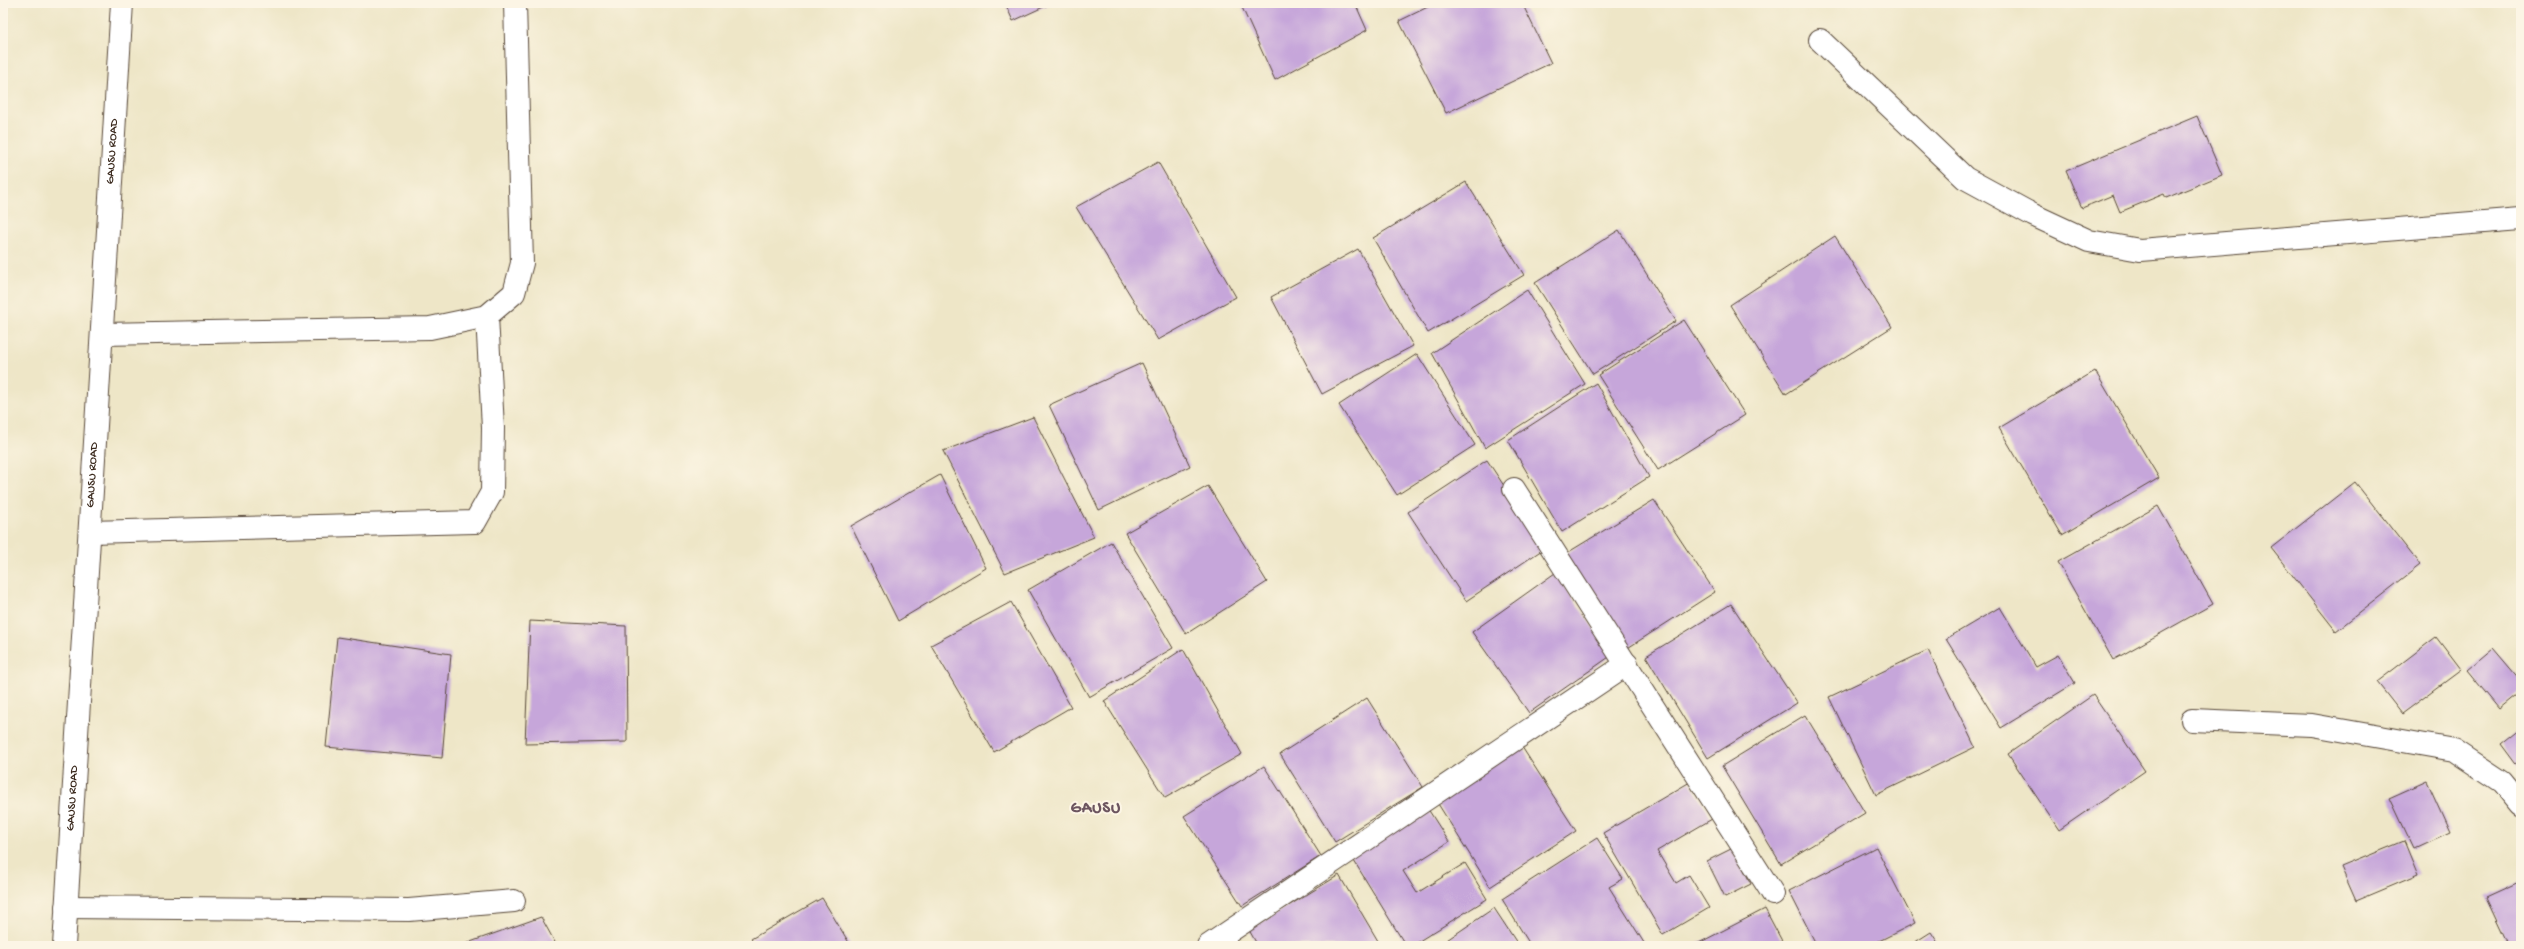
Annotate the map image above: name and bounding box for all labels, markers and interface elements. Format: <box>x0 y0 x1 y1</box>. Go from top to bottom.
street label: GAUSU ROAD <box>104 118 122 185</box>
street label: GAUSU ROAD <box>84 442 102 508</box>
street label: GAUSU ROAD <box>64 765 82 831</box>
district label: GAUSU <box>1071 800 1121 819</box>

